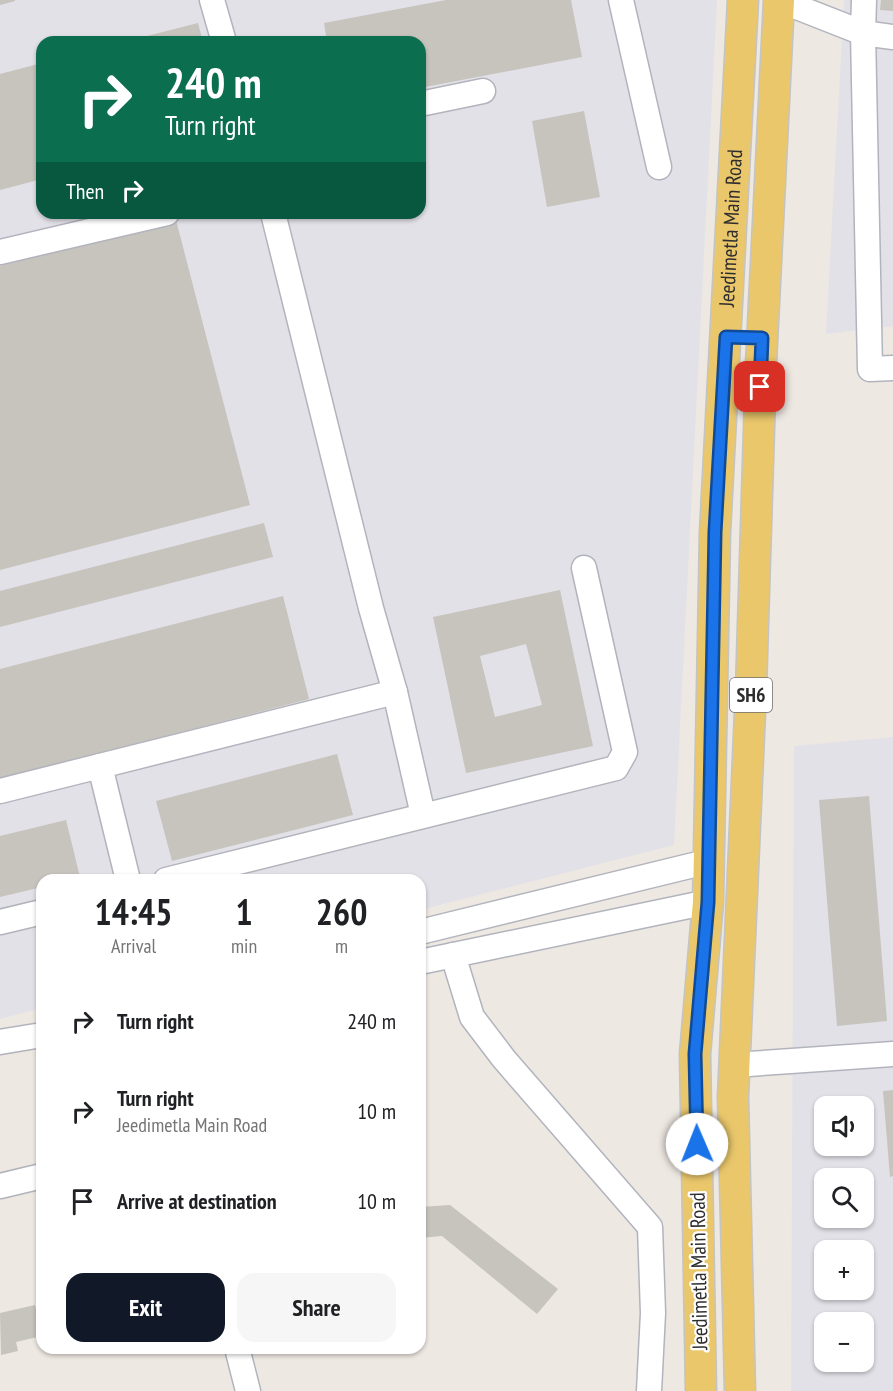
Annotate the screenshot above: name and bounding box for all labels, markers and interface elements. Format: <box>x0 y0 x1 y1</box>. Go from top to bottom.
text: 240 m <box>165 55 262 110</box>
icon: right <box>66 60 144 138</box>
text: Turn right <box>165 108 256 142</box>
street label: Jeedimetla Main Road <box>713 149 748 309</box>
icon: right <box>116 174 149 207</box>
text: Then <box>66 177 104 205</box>
pin <box>734 361 785 412</box>
icon: arrive <box>743 370 776 403</box>
road number: SH6 <box>730 678 772 712</box>
text: 14:45 <box>95 888 172 935</box>
text: 1 <box>235 888 253 935</box>
text: 260 <box>316 888 367 935</box>
text: Arrival <box>111 933 156 959</box>
text: min <box>231 933 257 959</box>
text: m <box>335 933 348 959</box>
icon: right <box>66 1005 99 1038</box>
text: Turn right <box>117 1007 194 1035</box>
text: 240 m <box>347 1007 396 1035</box>
text: Turn right <box>117 1084 194 1112</box>
icon: right <box>66 1095 99 1128</box>
map controls <box>814 1096 874 1372</box>
button: sound <box>814 1096 874 1156</box>
text: 10 m <box>357 1097 396 1125</box>
text: Jeedimetla Main Road <box>117 1112 267 1138</box>
position arrow <box>665 1112 729 1176</box>
button: search <box>814 1168 874 1228</box>
icon: arrive <box>66 1185 99 1218</box>
text: Arrive at destination <box>117 1187 277 1215</box>
text: 10 m <box>357 1187 396 1215</box>
street label: Jeedimetla Main Road <box>684 1192 713 1351</box>
button: + <box>814 1240 874 1300</box>
button: Exit <box>66 1273 225 1342</box>
button: Share <box>237 1273 396 1342</box>
button: − <box>814 1312 874 1372</box>

